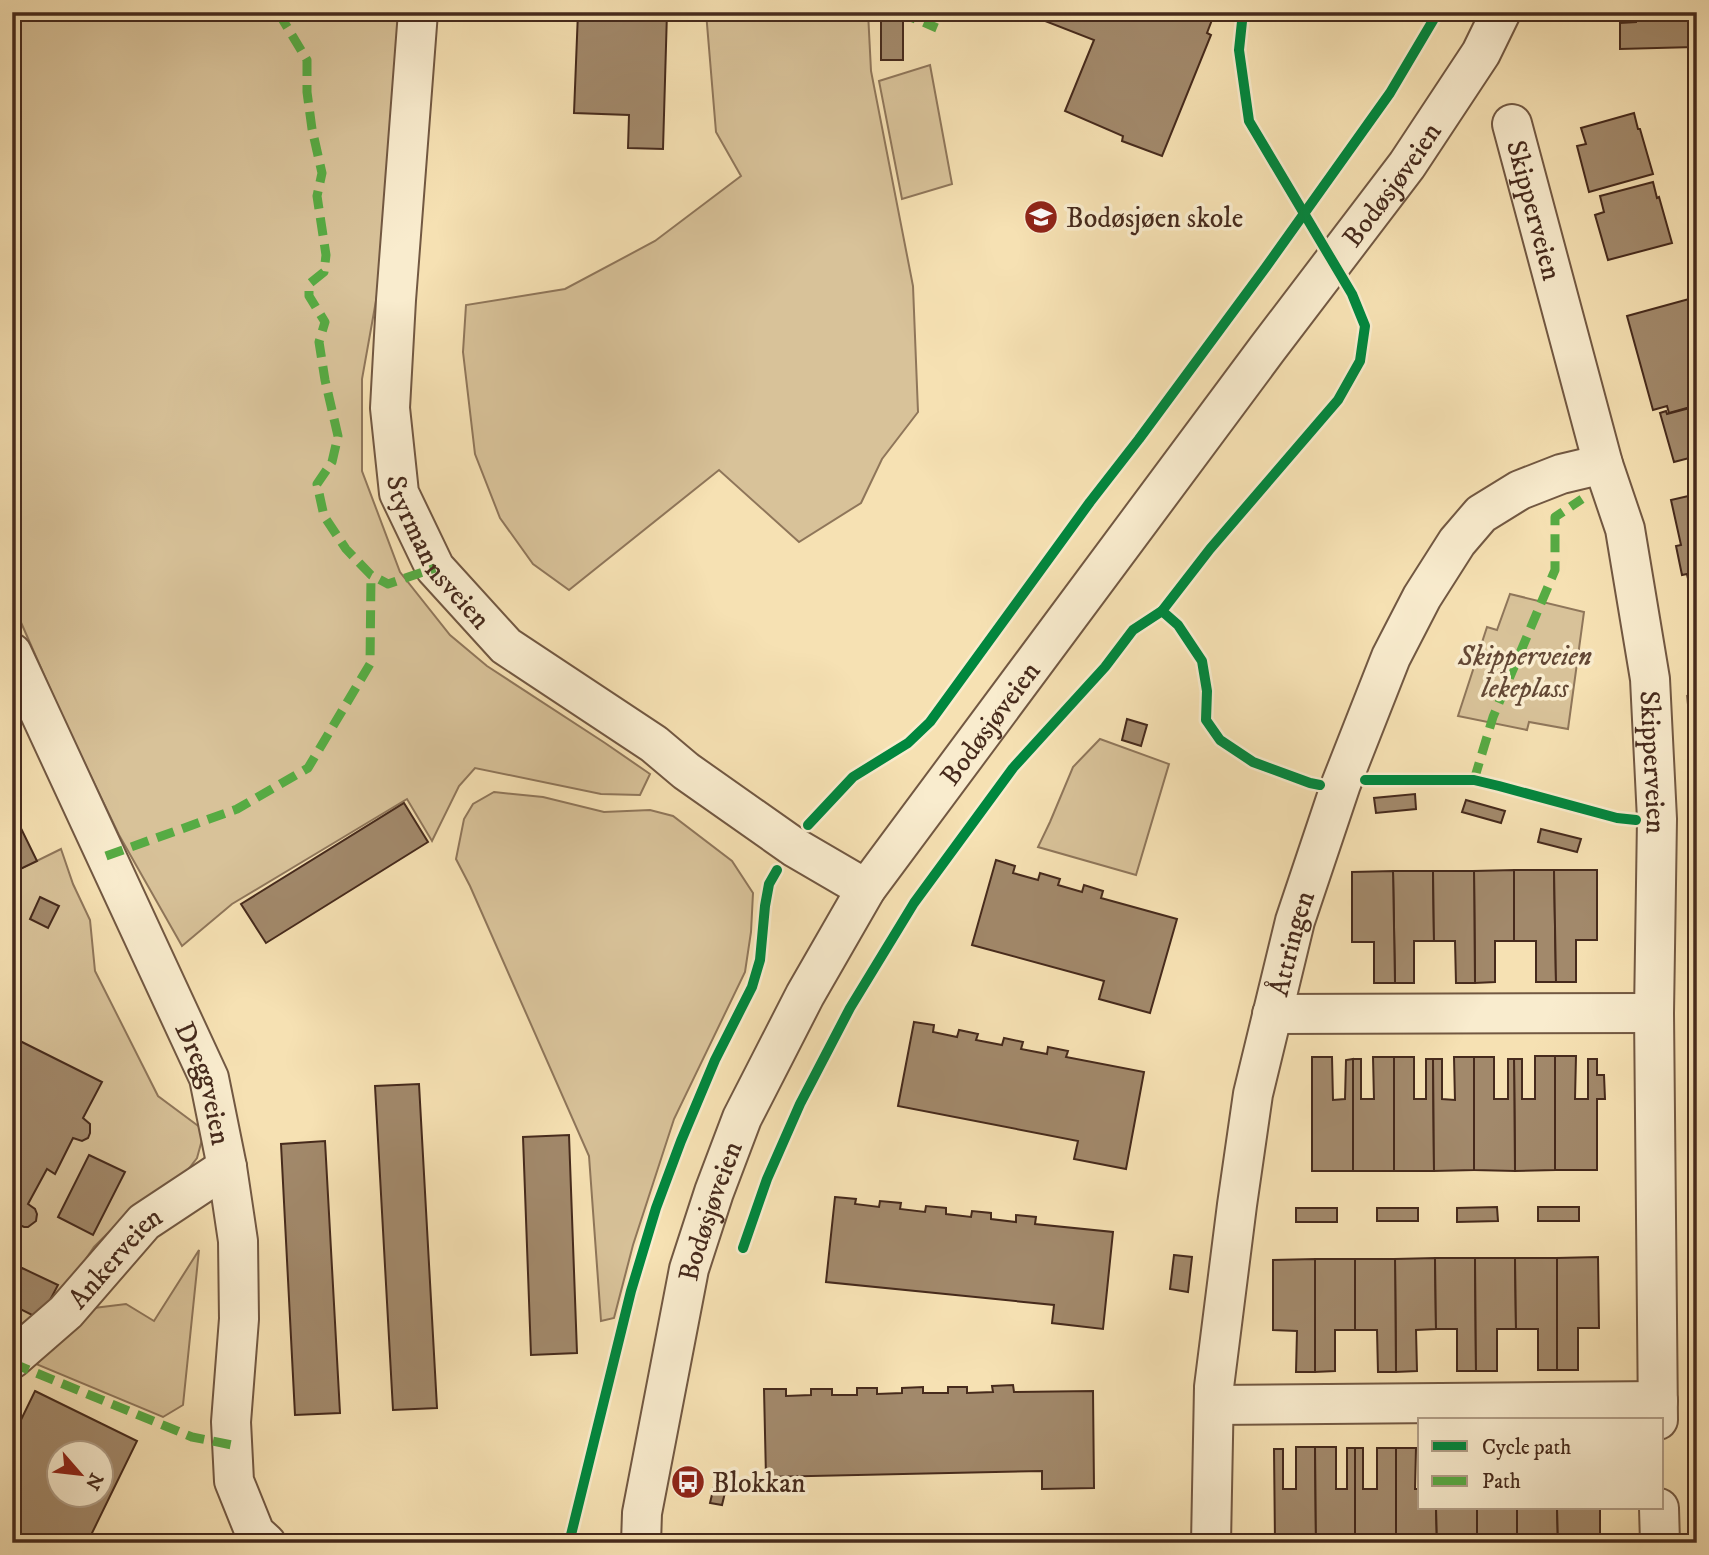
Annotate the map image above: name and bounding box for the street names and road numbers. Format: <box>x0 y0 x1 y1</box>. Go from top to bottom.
street label: Bodøsjøveien <box>1335 116 1450 254</box>
street label: Skipperveien <box>1498 136 1569 285</box>
street label: Styrmannsveien <box>378 474 498 637</box>
street label: Bodøsjøveien <box>933 654 1048 793</box>
street label: Skipperveien <box>1632 690 1673 835</box>
street label: Åttringen <box>1260 886 1323 1000</box>
street label: Dreggveien <box>166 1016 238 1148</box>
street label: Bodøsjøveien <box>671 1136 751 1284</box>
street label: Ankerveien <box>61 1199 169 1317</box>

